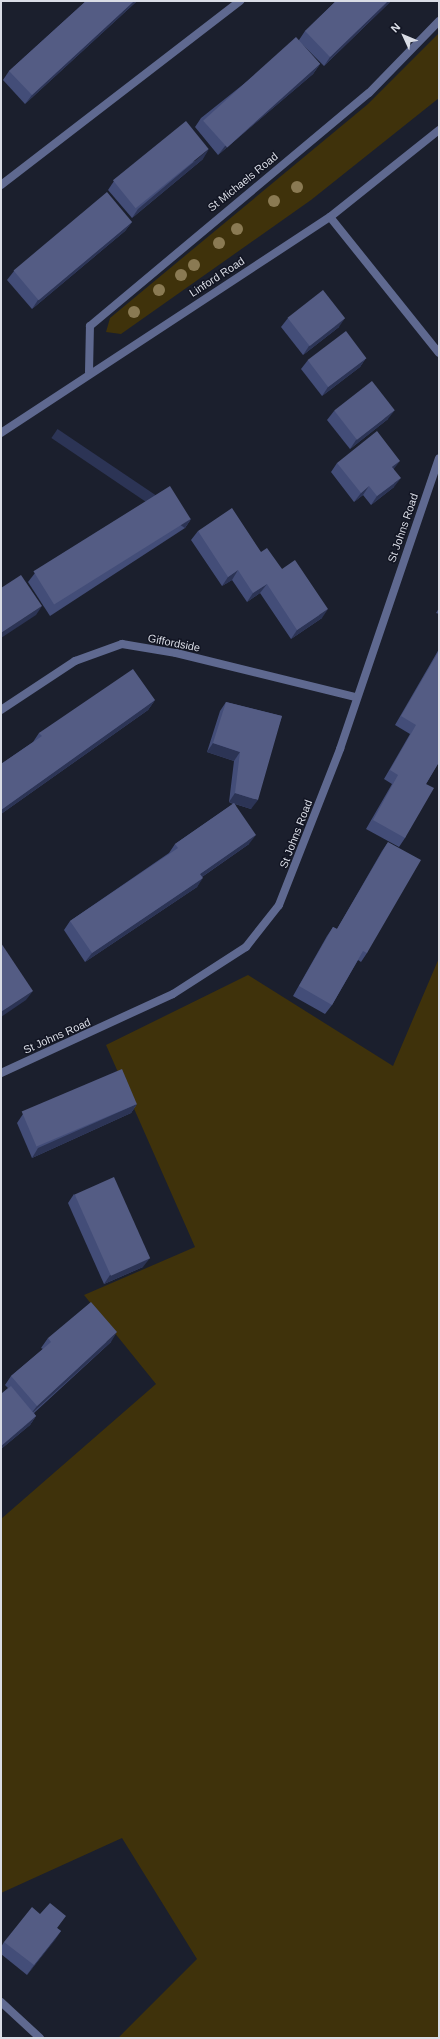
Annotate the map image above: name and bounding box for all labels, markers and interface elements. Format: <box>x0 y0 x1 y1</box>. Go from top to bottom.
north arrow <box>384 16 424 56</box>
text: N <box>388 21 402 35</box>
street label: St Michaels Road <box>205 150 281 214</box>
street label: Linford Road <box>187 254 247 300</box>
street label: St Johns Road <box>385 492 421 564</box>
street label: Giffordside <box>147 631 201 655</box>
street label: St Johns Road <box>277 798 315 870</box>
street label: St Johns Road <box>21 1015 93 1057</box>

